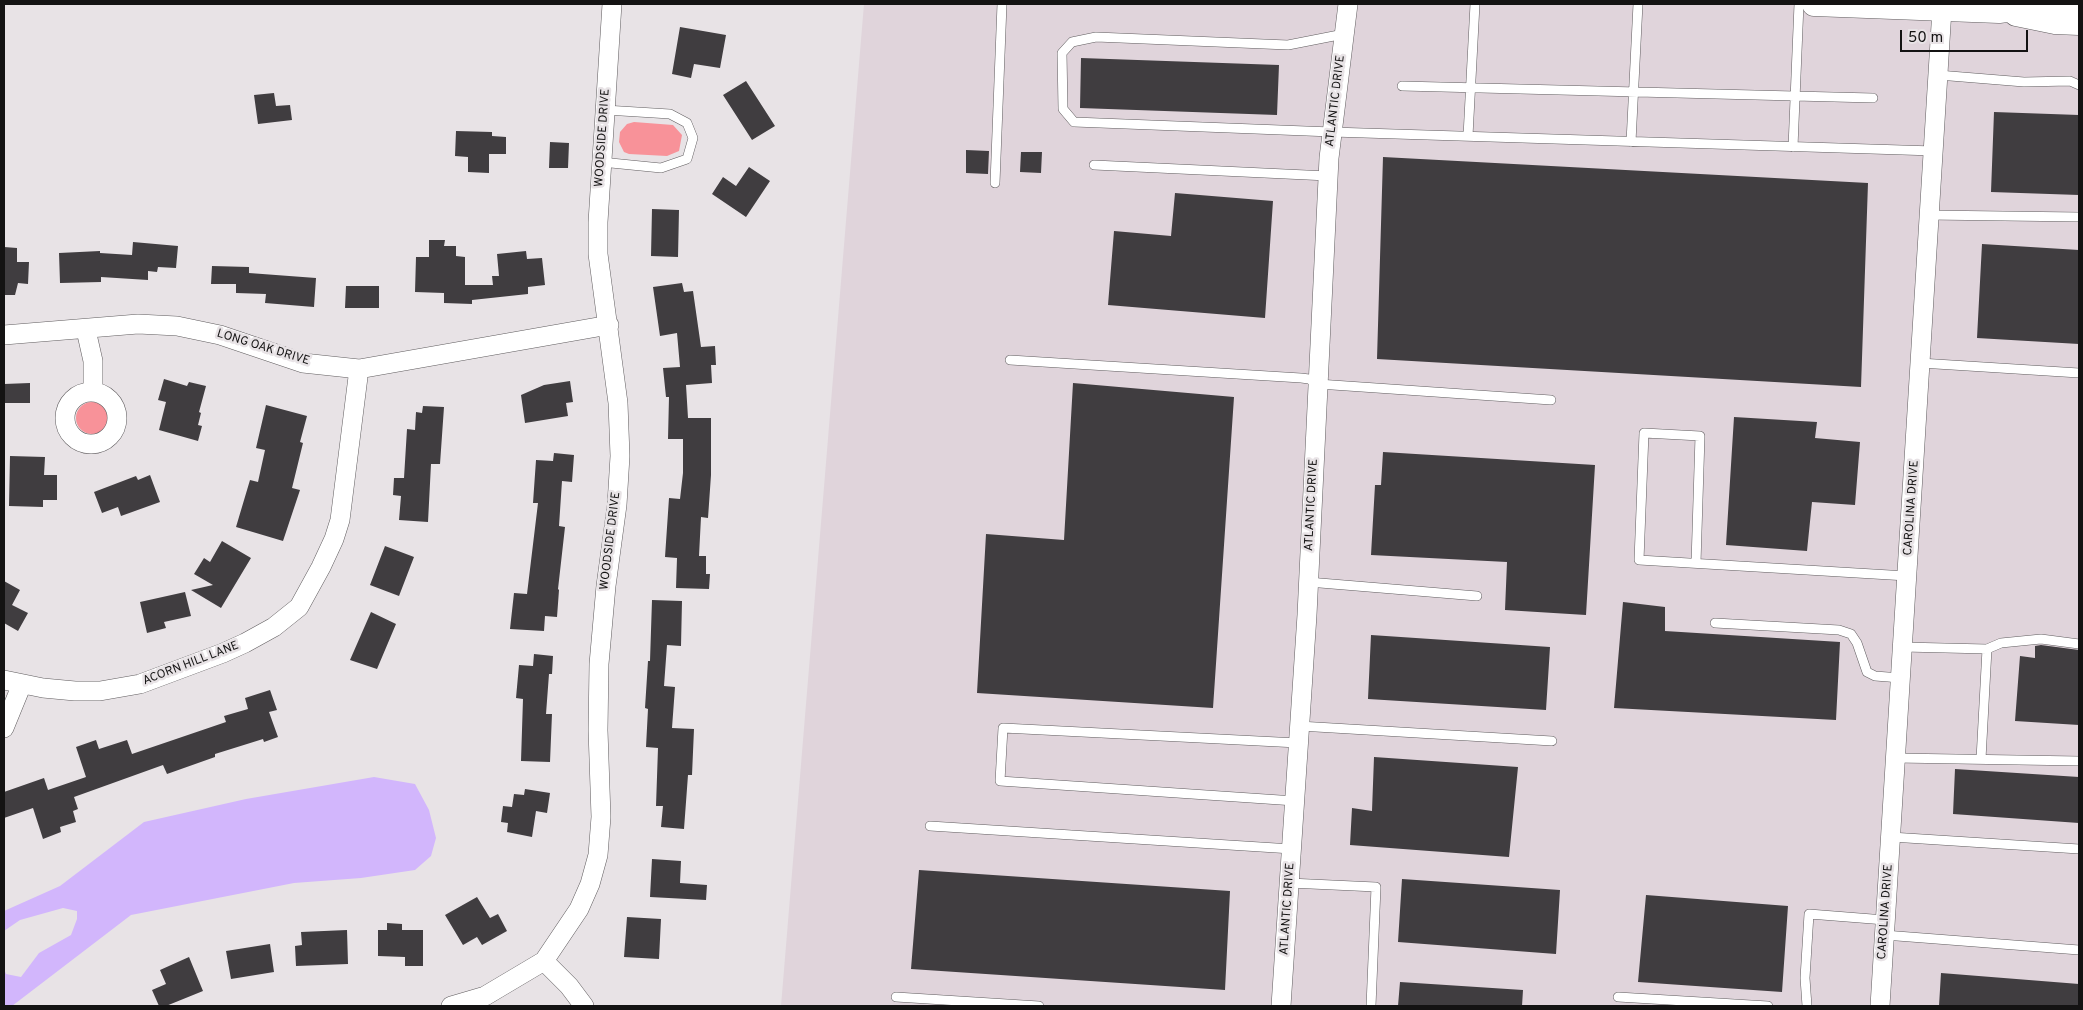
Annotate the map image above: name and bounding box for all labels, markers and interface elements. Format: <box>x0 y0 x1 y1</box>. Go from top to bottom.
scale bar <box>1903 20 2030 52</box>
text: 50 m <box>1908 29 1943 48</box>
street label: ATLANTIC DRIVE <box>1323 54 1349 148</box>
street label: WOODSIDE DRIVE <box>592 88 614 188</box>
street label: LONG OAK DRIVE <box>215 327 311 369</box>
street label: ATLANTIC DRIVE <box>1302 459 1322 551</box>
street label: CAROLINA DRIVE <box>1901 460 1923 556</box>
street label: WOODSIDE DRIVE <box>598 491 624 591</box>
street label: ACORN HILL LANE <box>141 639 241 689</box>
street label: ATLANTIC DRIVE <box>1278 863 1298 955</box>
street label: CAROLINA DRIVE <box>1875 864 1897 960</box>

